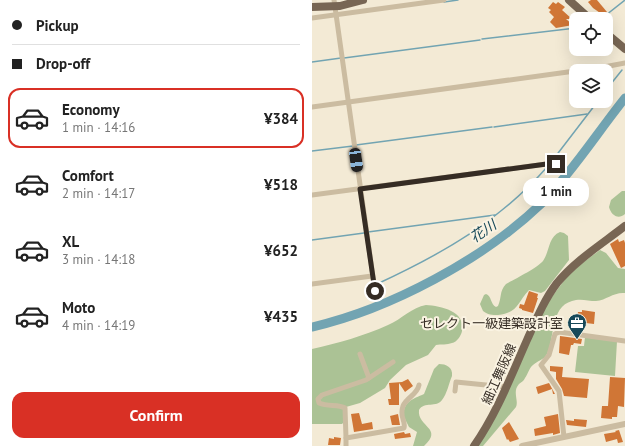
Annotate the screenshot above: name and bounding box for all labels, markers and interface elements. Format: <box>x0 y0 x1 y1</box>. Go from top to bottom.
map controls <box>569 12 613 108</box>
button: locate <box>569 12 613 56</box>
text: Pickup <box>36 16 79 35</box>
text: Drop-off <box>36 54 90 73</box>
button: layers <box>569 64 613 108</box>
icon: car <box>14 100 50 136</box>
text: Economy <box>62 100 120 119</box>
text: ¥384 <box>264 109 298 128</box>
text: 1 min · 14:16 <box>62 119 135 136</box>
car <box>348 147 364 173</box>
route end <box>547 155 565 173</box>
icon: car <box>14 166 50 202</box>
text: Comfort <box>62 166 114 185</box>
text: ¥518 <box>264 175 298 194</box>
callout: 1 min <box>523 178 589 206</box>
text: 1 min <box>540 183 572 200</box>
text: 2 min · 14:17 <box>62 185 135 202</box>
water label: 花川 <box>466 215 501 246</box>
icon: car <box>14 232 50 268</box>
text: XL <box>62 232 79 251</box>
text: ¥652 <box>264 241 298 260</box>
text: 3 min · 14:18 <box>62 251 135 268</box>
route start <box>366 282 384 300</box>
icon: car <box>14 298 50 334</box>
text: Moto <box>62 298 95 317</box>
text: ¥435 <box>264 307 298 326</box>
office icon: セレクト一級建築設計室 <box>566 312 588 340</box>
place label: セレクト一級建築設計室 <box>420 315 563 332</box>
text: 4 min · 14:19 <box>62 317 135 334</box>
street label: 細江舞阪線 <box>478 341 520 407</box>
button: Confirm <box>12 392 300 438</box>

